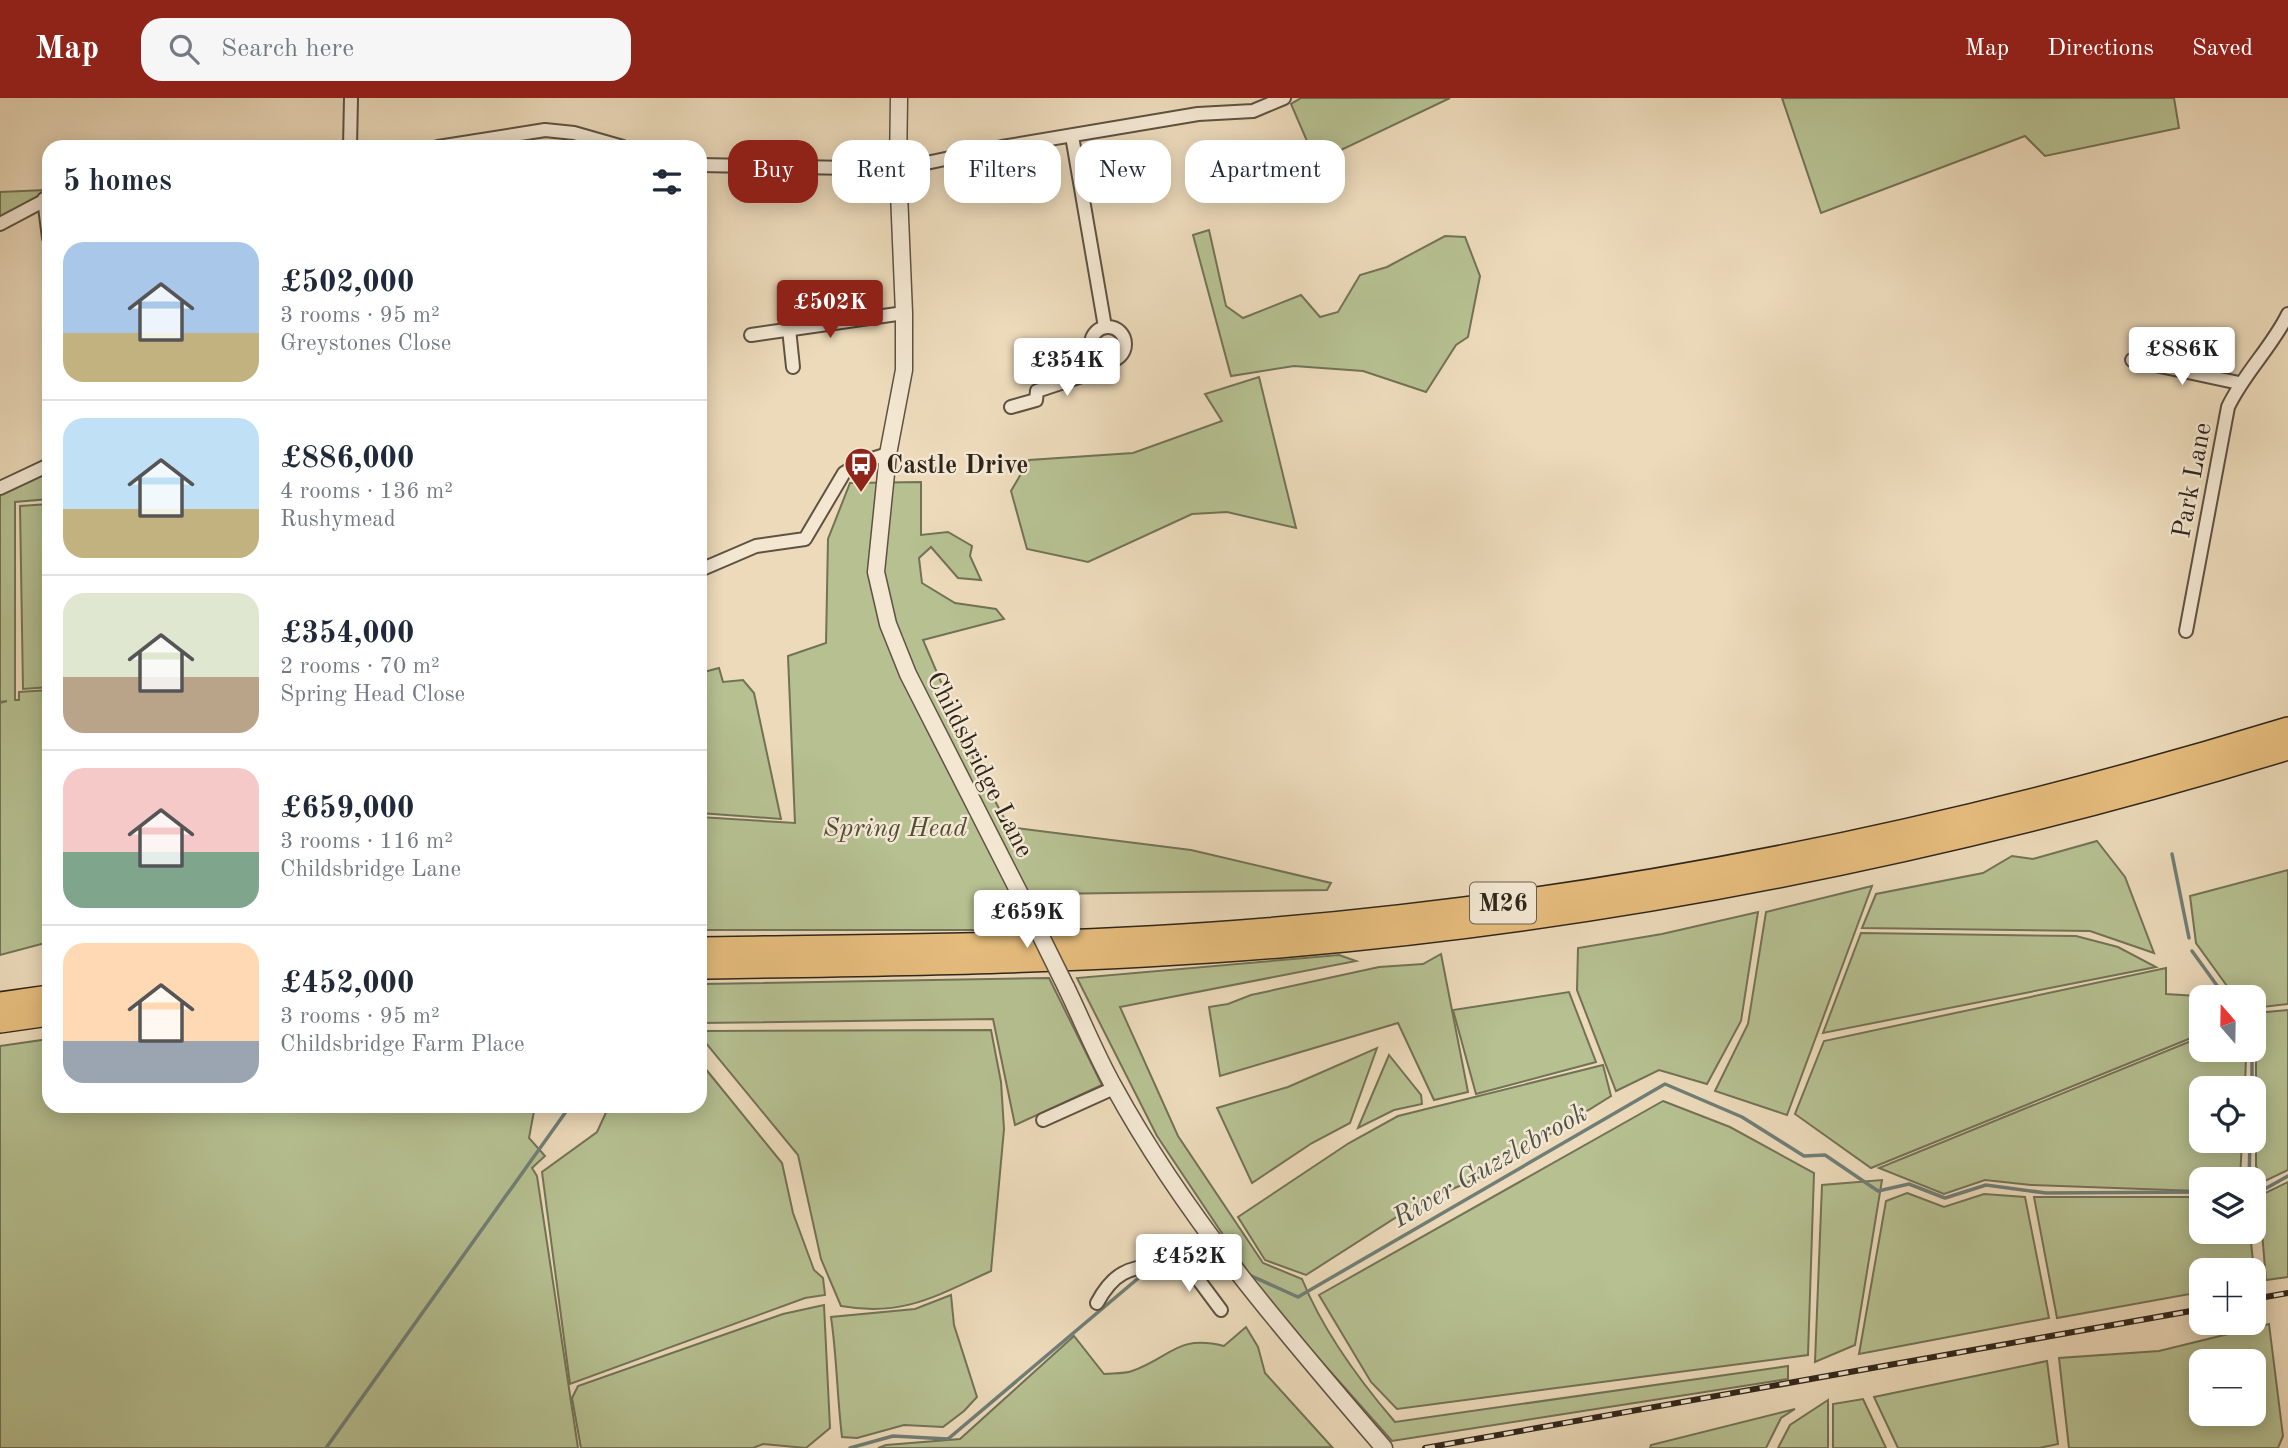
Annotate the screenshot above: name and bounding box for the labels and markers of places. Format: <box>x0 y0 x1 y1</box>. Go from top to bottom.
pin: £502K <box>781 280 879 340</box>
pin: £886K <box>2133 328 2231 387</box>
pin: £354K <box>1018 338 1116 398</box>
bus stop icon: Castle Drive <box>842 445 880 494</box>
place label: Castle Drive <box>886 453 1029 479</box>
pin: £659K <box>978 890 1076 950</box>
pin: £452K <box>1140 1234 1238 1294</box>

